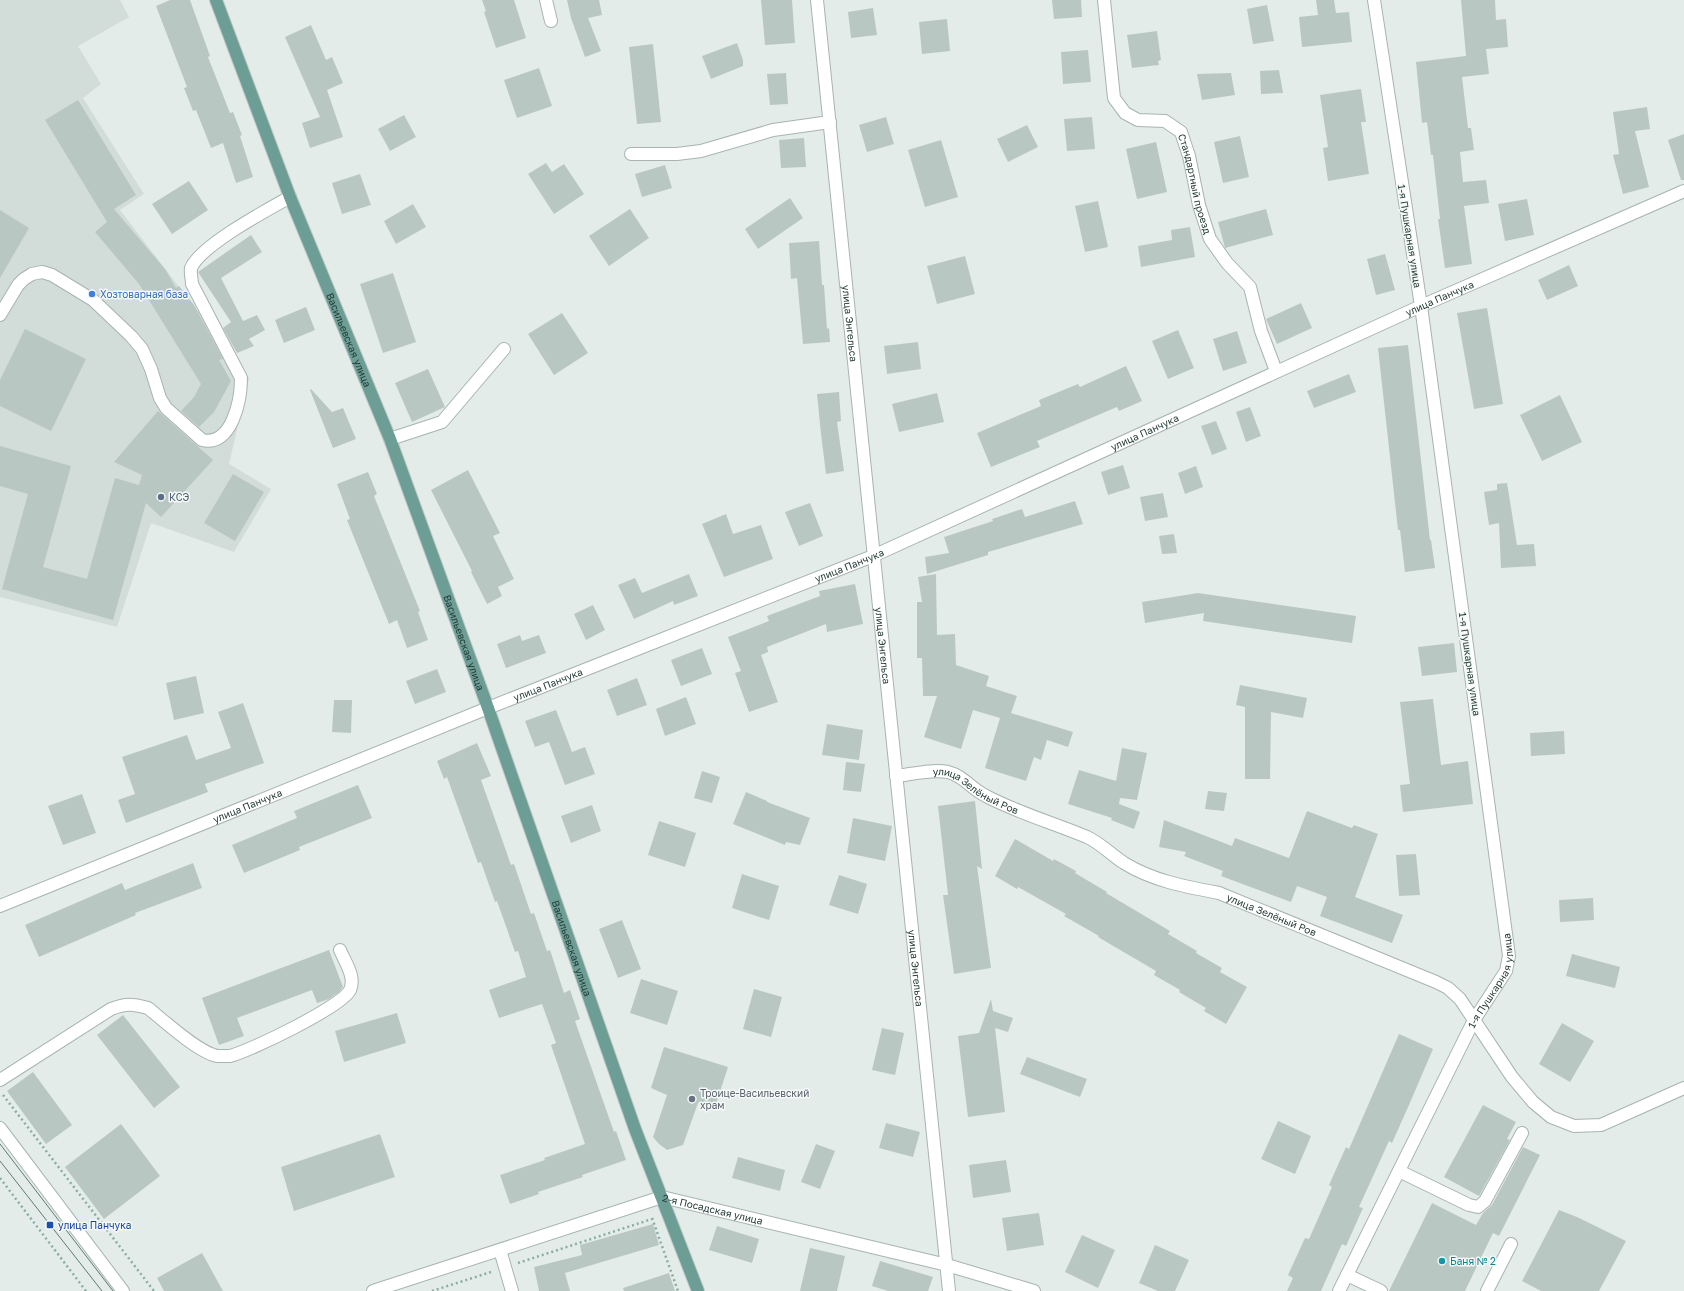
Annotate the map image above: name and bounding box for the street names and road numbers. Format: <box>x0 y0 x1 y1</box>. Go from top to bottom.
street label: Стандартный проезд <box>1176 132 1214 235</box>
street label: 1-я Пушкарная улица <box>1396 183 1424 289</box>
street label: улица Панчука <box>1403 278 1476 318</box>
street label: улица Энгельса <box>840 284 860 362</box>
street label: Васильевская улица <box>324 291 374 389</box>
street label: улица Панчука <box>1109 411 1180 453</box>
street label: улица Панчука <box>813 546 886 584</box>
street label: Васильевская улица <box>441 593 487 692</box>
street label: улица Энгельса <box>873 607 893 685</box>
street label: 1-я Пушкарная улица <box>1457 611 1483 717</box>
street label: улица Панчука <box>511 665 584 703</box>
street label: улица Зелёный Ров <box>933 765 1021 816</box>
street label: улица Панчука <box>211 786 284 825</box>
street label: улица Зелёный Ров <box>1225 891 1319 938</box>
street label: Васильевская улица <box>550 899 594 998</box>
street label: улица Энгельса <box>906 929 926 1007</box>
street label: 1-я Пушкарная улица <box>1465 933 1515 1030</box>
street label: 2-я Посадская улица <box>661 1191 764 1227</box>

